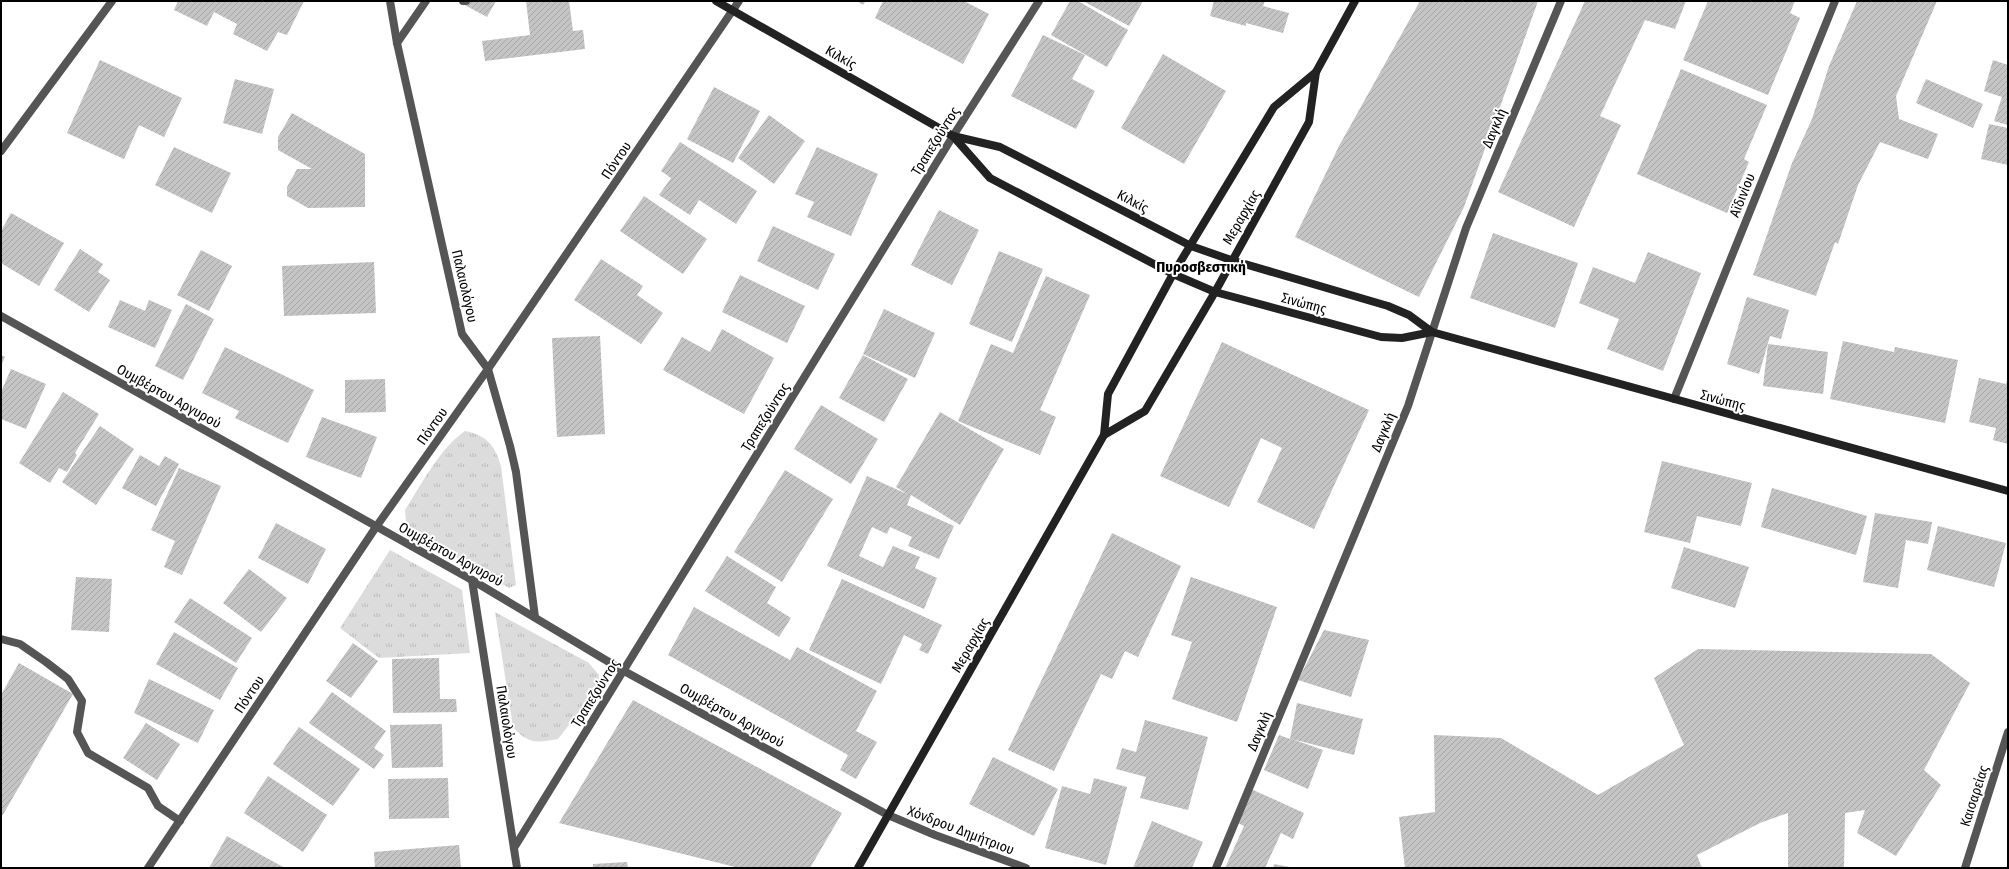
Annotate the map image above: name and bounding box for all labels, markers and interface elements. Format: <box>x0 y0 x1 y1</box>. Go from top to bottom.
street label: Κιλκίς <box>822 42 859 73</box>
street label: Τραπεζούντος <box>908 104 963 179</box>
street label: Δαγκλή <box>1479 106 1510 151</box>
street label: Πόντου <box>598 138 635 182</box>
street label: Αϊδινίου <box>1726 171 1759 220</box>
street label: Κιλκίς <box>1114 186 1151 217</box>
street label: Μεραρχίας <box>1219 187 1264 248</box>
street label: Παλαιολόγου <box>448 248 481 324</box>
district label: Πυροσβεστική <box>1156 258 1246 276</box>
street label: Σινώπης <box>1279 289 1328 318</box>
street label: Ουμβέρτου Αργυρού <box>113 361 224 432</box>
street label: Τραπεζούντος <box>738 380 793 455</box>
street label: Σινώπης <box>1698 386 1747 415</box>
street label: Πόντου <box>413 404 451 448</box>
street label: Δαγκλή <box>1368 410 1399 455</box>
street label: Ουμβέρτου Αργυρού <box>395 519 506 590</box>
street label: Μεραρχίας <box>948 615 993 676</box>
street label: Τραπεζούντος <box>568 656 623 731</box>
street label: Πόντου <box>231 672 268 716</box>
street label: Ουμβέρτου Αργυρού <box>676 680 787 751</box>
street label: Παλαιολόγου <box>492 684 521 760</box>
street label: Δαγκλή <box>1244 709 1275 754</box>
street label: Καισαρείας <box>1957 763 1992 829</box>
street label: Χόνδρου Δημήτριου <box>905 802 1017 859</box>

